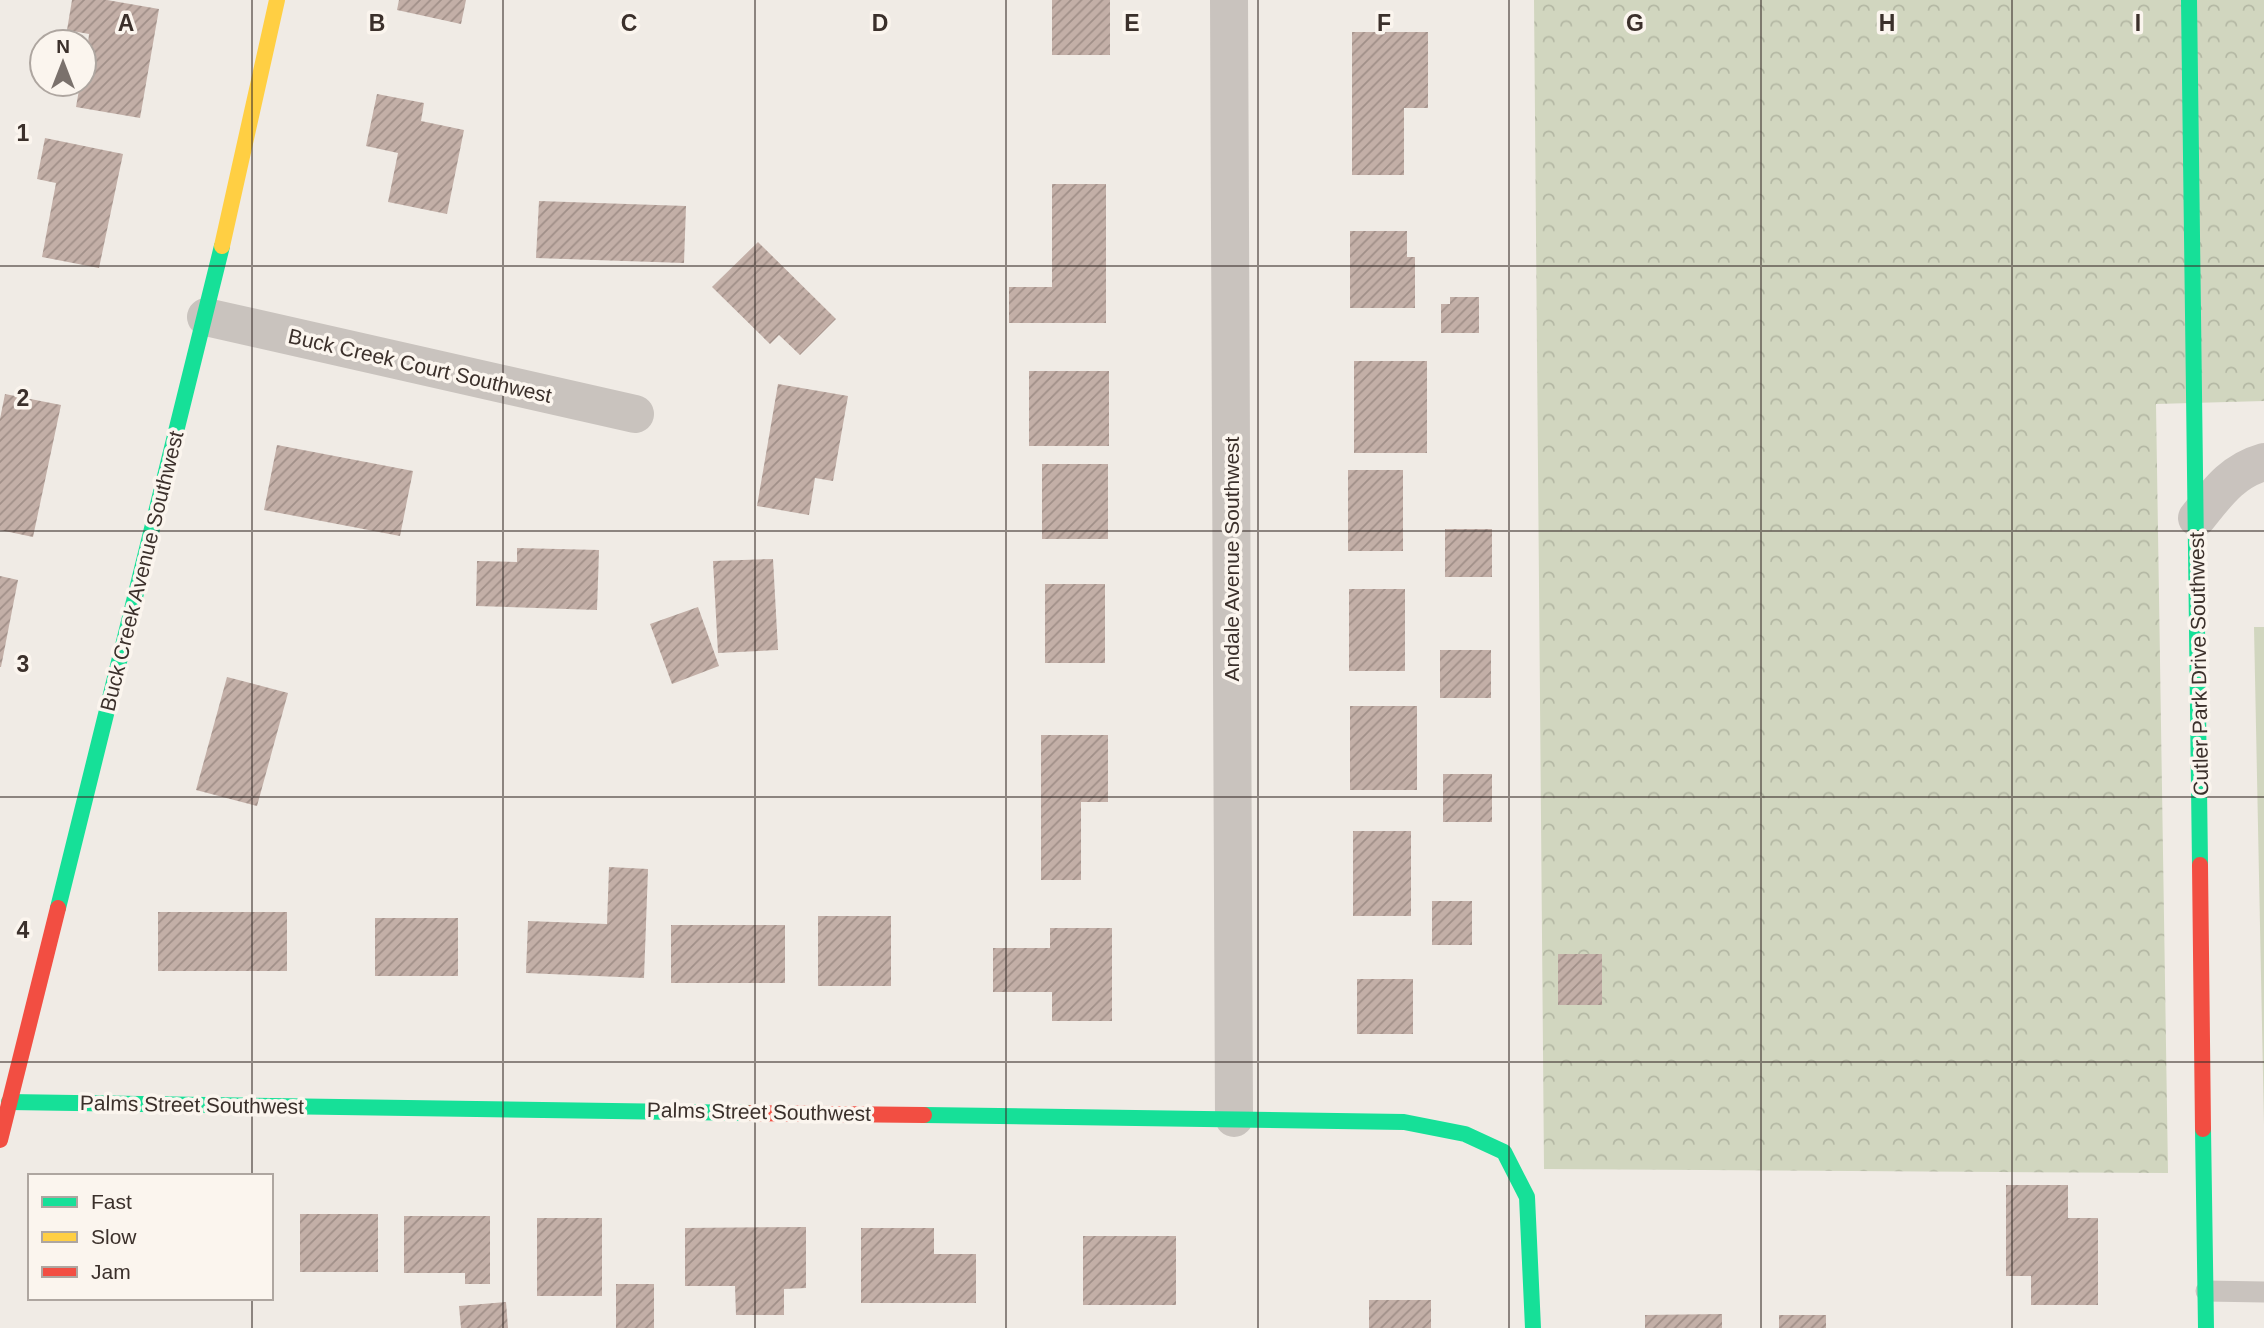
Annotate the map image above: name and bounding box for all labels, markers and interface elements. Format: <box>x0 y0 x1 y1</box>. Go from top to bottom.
text: A <box>118 10 134 36</box>
text: B <box>369 10 385 36</box>
text: C <box>621 10 637 36</box>
text: D <box>872 10 888 36</box>
text: E <box>1124 10 1140 36</box>
text: F <box>1377 10 1391 36</box>
text: G <box>1626 10 1644 36</box>
text: H <box>1879 10 1895 36</box>
text: I <box>2135 10 2141 36</box>
north arrow <box>28 28 98 98</box>
text: N <box>56 36 70 57</box>
text: 1 <box>17 120 30 146</box>
street label: Buck Creek Court Southwest <box>286 324 554 407</box>
text: 2 <box>17 385 29 411</box>
street label: Buck Creek Avenue Southwest <box>96 428 188 713</box>
street label: Andale Avenue Southwest <box>1220 436 1243 681</box>
street label: Cutler Park Drive Southwest <box>2185 532 2212 796</box>
text: 3 <box>17 651 29 677</box>
text: 4 <box>17 917 30 943</box>
street label: Palms Street Southwest <box>80 1091 304 1118</box>
street label: Palms Street Southwest <box>647 1098 871 1125</box>
legend <box>28 1174 273 1300</box>
text: Fast <box>91 1190 132 1213</box>
text: Slow <box>91 1225 137 1248</box>
text: Jam <box>91 1260 131 1283</box>

